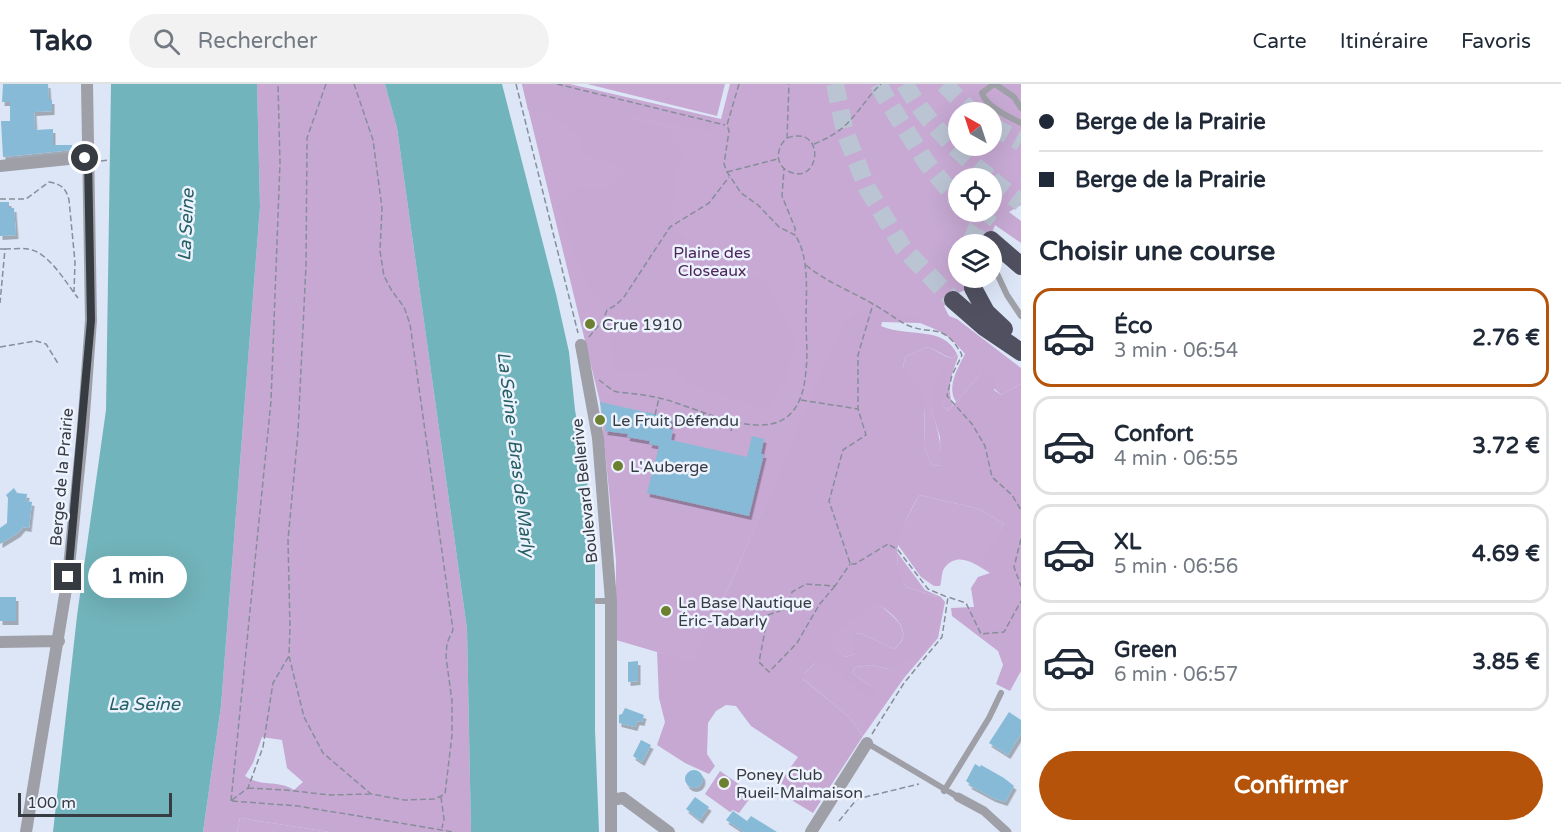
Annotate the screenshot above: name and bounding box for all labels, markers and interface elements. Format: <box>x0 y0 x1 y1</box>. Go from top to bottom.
search box <box>129 14 549 68</box>
text: Tako <box>30 24 93 58</box>
icon: search <box>150 25 183 58</box>
text: Rechercher <box>198 28 317 54</box>
text: Carte <box>1253 29 1307 54</box>
text: Itinéraire <box>1340 29 1428 54</box>
text: Favoris <box>1461 29 1531 54</box>
north arrow <box>948 102 1002 156</box>
map controls <box>948 102 1002 288</box>
text: Berge de la Prairie <box>1075 109 1266 135</box>
route start <box>71 144 98 171</box>
text: Berge de la Prairie <box>1075 167 1266 193</box>
button: locate <box>948 168 1002 222</box>
water label: La Seine <box>173 188 199 262</box>
button: layers <box>948 234 1002 288</box>
text: Choisir une course <box>1039 235 1275 268</box>
park label: Plaine des Closeaux <box>673 243 751 281</box>
icon: car <box>1042 311 1096 365</box>
text: Éco <box>1114 313 1153 339</box>
place label: Crue 1910 <box>602 315 682 335</box>
marker: Crue 1910 <box>583 317 597 331</box>
text: 2.76 € <box>1472 325 1540 351</box>
text: 3 min · 06:54 <box>1114 339 1238 363</box>
water label: La Seine - Bras de Marly <box>493 350 540 560</box>
street label: Berge de la Prairie <box>46 407 78 547</box>
place label: Le Fruit Défendu <box>612 411 739 431</box>
marker: Le Fruit Défendu <box>593 413 607 427</box>
street label: Boulevard Bellerive <box>567 417 603 564</box>
icon: car <box>1042 419 1096 473</box>
text: Confort <box>1114 421 1193 447</box>
text: 3.72 € <box>1472 433 1540 459</box>
text: 4 min · 06:55 <box>1114 447 1238 471</box>
place label: L'Auberge <box>630 457 708 477</box>
marker: L'Auberge <box>611 459 625 473</box>
icon: car <box>1042 527 1096 581</box>
text: XL <box>1114 529 1141 555</box>
text: 4.69 € <box>1472 541 1540 567</box>
text: 5 min · 06:56 <box>1114 555 1238 579</box>
callout: 1 min <box>89 556 188 598</box>
route end <box>54 563 81 590</box>
text: 1 min <box>111 565 164 589</box>
place label: La Base Nautique Éric-Tabarly <box>678 593 812 631</box>
marker: La Base Nautique Éric-Tabarly <box>659 604 673 618</box>
icon: car <box>1042 635 1096 689</box>
text: Green <box>1114 637 1177 663</box>
text: 3.85 € <box>1472 649 1540 675</box>
text: 6 min · 06:57 <box>1114 663 1238 687</box>
water label: La Seine <box>108 693 181 715</box>
button: Confirmer <box>1039 751 1543 820</box>
place label: Poney Club Rueil-Malmaison <box>736 765 863 803</box>
marker: Poney Club Rueil-Malmaison <box>717 776 731 790</box>
scale bar <box>18 790 172 818</box>
text: 100 m <box>27 793 76 813</box>

